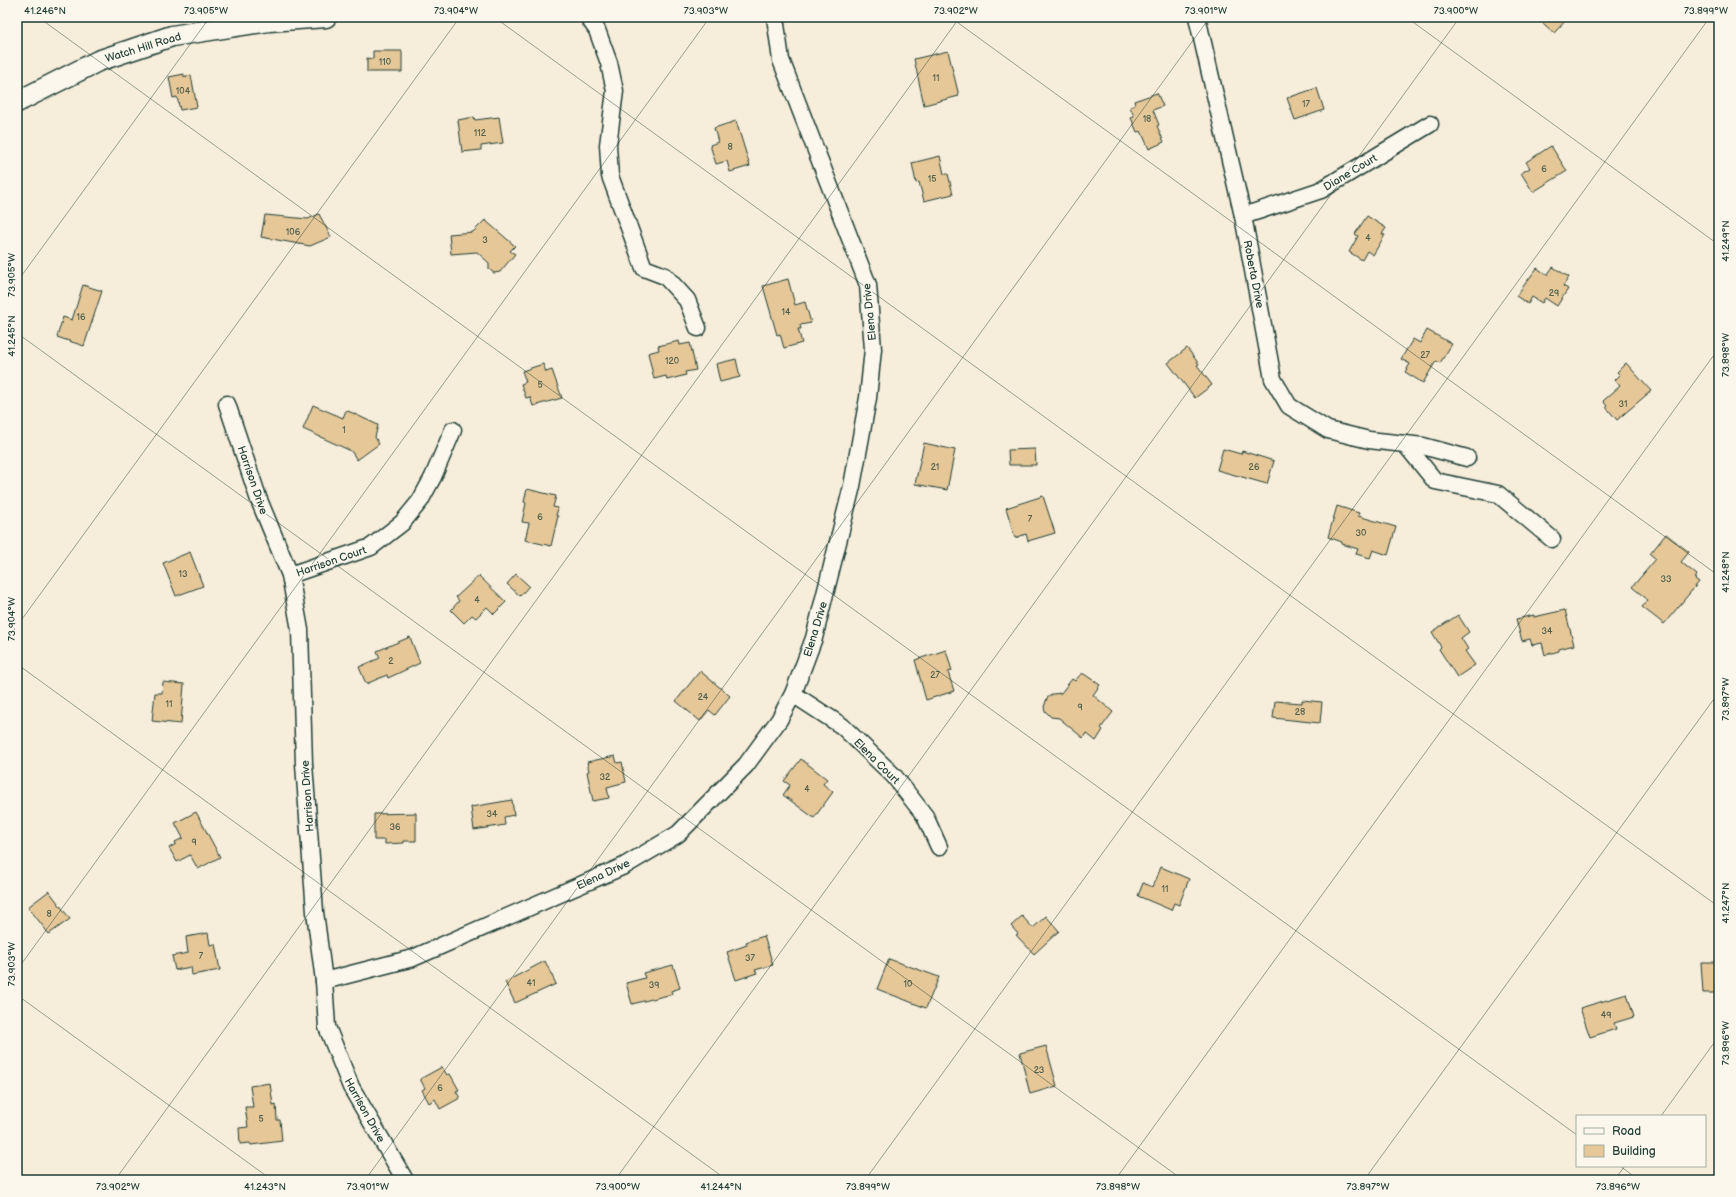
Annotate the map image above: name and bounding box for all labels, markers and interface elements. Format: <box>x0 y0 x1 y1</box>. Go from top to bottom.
text: 41.246°N <box>24 5 66 17</box>
text: 73.905°W <box>184 5 228 17</box>
text: 73.904°W <box>434 5 478 17</box>
text: 73.903°W <box>684 5 728 17</box>
text: 73.902°W <box>934 5 978 17</box>
text: 73.901°W <box>1185 5 1227 17</box>
text: 73.900°W <box>1434 5 1478 17</box>
text: 73.899°W <box>1684 5 1728 17</box>
street label: Watch Hill Road <box>104 30 183 65</box>
house number: 110 <box>379 57 391 68</box>
house number: 11 <box>933 73 939 84</box>
house number: 104 <box>176 86 191 97</box>
house number: 17 <box>1302 99 1311 110</box>
house number: 18 <box>1143 114 1151 125</box>
house number: 112 <box>474 128 487 139</box>
house number: 8 <box>727 142 733 153</box>
street label: Diane Court <box>1321 151 1380 193</box>
house number: 6 <box>1541 164 1547 175</box>
house number: 15 <box>928 174 936 185</box>
text: 41.249°N <box>1720 220 1732 262</box>
house number: 106 <box>286 227 301 238</box>
house number: 4 <box>1365 233 1371 244</box>
house number: 3 <box>482 235 488 246</box>
street label: Roberta Drive <box>1241 239 1267 310</box>
text: 73.905°W <box>6 253 18 297</box>
street label: Elena Drive <box>860 282 879 341</box>
house number: 29 <box>1549 288 1559 299</box>
house number: 14 <box>782 307 791 318</box>
house number: 16 <box>77 312 86 323</box>
text: 41.245°N <box>6 315 18 357</box>
text: 73.898°W <box>1720 333 1732 377</box>
house number: 27 <box>1420 350 1430 361</box>
house number: 120 <box>665 356 679 367</box>
house number: 5 <box>537 380 543 391</box>
house number: 31 <box>1618 399 1628 410</box>
house number: 1 <box>342 425 346 436</box>
street label: Harrison Drive <box>235 444 270 517</box>
house number: 21 <box>931 462 939 473</box>
house number: 26 <box>1249 462 1260 473</box>
house number: 6 <box>537 512 543 523</box>
house number: 7 <box>1028 514 1033 525</box>
house number: 30 <box>1356 528 1366 539</box>
street label: Harrison Court <box>294 543 368 580</box>
text: 41.248°N <box>1720 551 1732 593</box>
house number: 13 <box>178 569 188 580</box>
house number: 33 <box>1660 574 1672 585</box>
house number: 4 <box>474 595 480 606</box>
text: 73.904°W <box>6 597 18 641</box>
street label: Elena Drive <box>801 599 830 659</box>
house number: 34 <box>1541 626 1553 637</box>
house number: 2 <box>388 656 394 667</box>
house number: 27 <box>930 670 940 681</box>
text: 73.897°W <box>1720 677 1732 721</box>
house number: 24 <box>698 692 709 703</box>
house number: 11 <box>166 699 172 710</box>
house number: 9 <box>1077 702 1083 713</box>
house number: 28 <box>1295 707 1305 718</box>
street label: Elena Court <box>851 736 903 787</box>
street label: Harrison Drive <box>298 759 316 832</box>
house number: 32 <box>600 772 611 783</box>
house number: 4 <box>804 784 810 795</box>
house number: 34 <box>486 809 498 820</box>
house number: 36 <box>389 822 401 833</box>
house number: 9 <box>191 837 197 848</box>
street label: Elena Drive <box>574 856 632 892</box>
text: 41.247°N <box>1720 883 1732 923</box>
house number: 11 <box>1162 884 1168 895</box>
house number: 8 <box>46 909 52 920</box>
text: 73.903°W <box>6 942 18 986</box>
house number: 7 <box>199 951 204 962</box>
house number: 37 <box>745 953 756 964</box>
house number: 41 <box>527 978 535 989</box>
house number: 10 <box>904 979 912 990</box>
house number: 39 <box>649 980 659 991</box>
house number: 49 <box>1601 1010 1611 1021</box>
text: 73.896°W <box>1720 1021 1732 1065</box>
house number: 23 <box>1034 1065 1045 1076</box>
street label: Harrison Drive <box>342 1076 388 1145</box>
house number: 6 <box>437 1083 443 1094</box>
house number: 5 <box>258 1114 264 1125</box>
legend <box>1576 1115 1706 1167</box>
text: Road <box>1612 1124 1641 1139</box>
text: Building <box>1612 1144 1656 1159</box>
text: 73.902°W <box>96 1181 140 1193</box>
text: 41.243°N <box>244 1181 286 1193</box>
text: 73.901°W <box>347 1181 389 1193</box>
text: 73.900°W <box>596 1181 640 1193</box>
text: 41.244°N <box>700 1181 742 1193</box>
text: 73.899°W <box>846 1181 890 1193</box>
text: 73.898°W <box>1096 1181 1140 1193</box>
text: 73.897°W <box>1346 1181 1390 1193</box>
text: 73.896°W <box>1596 1181 1640 1193</box>

